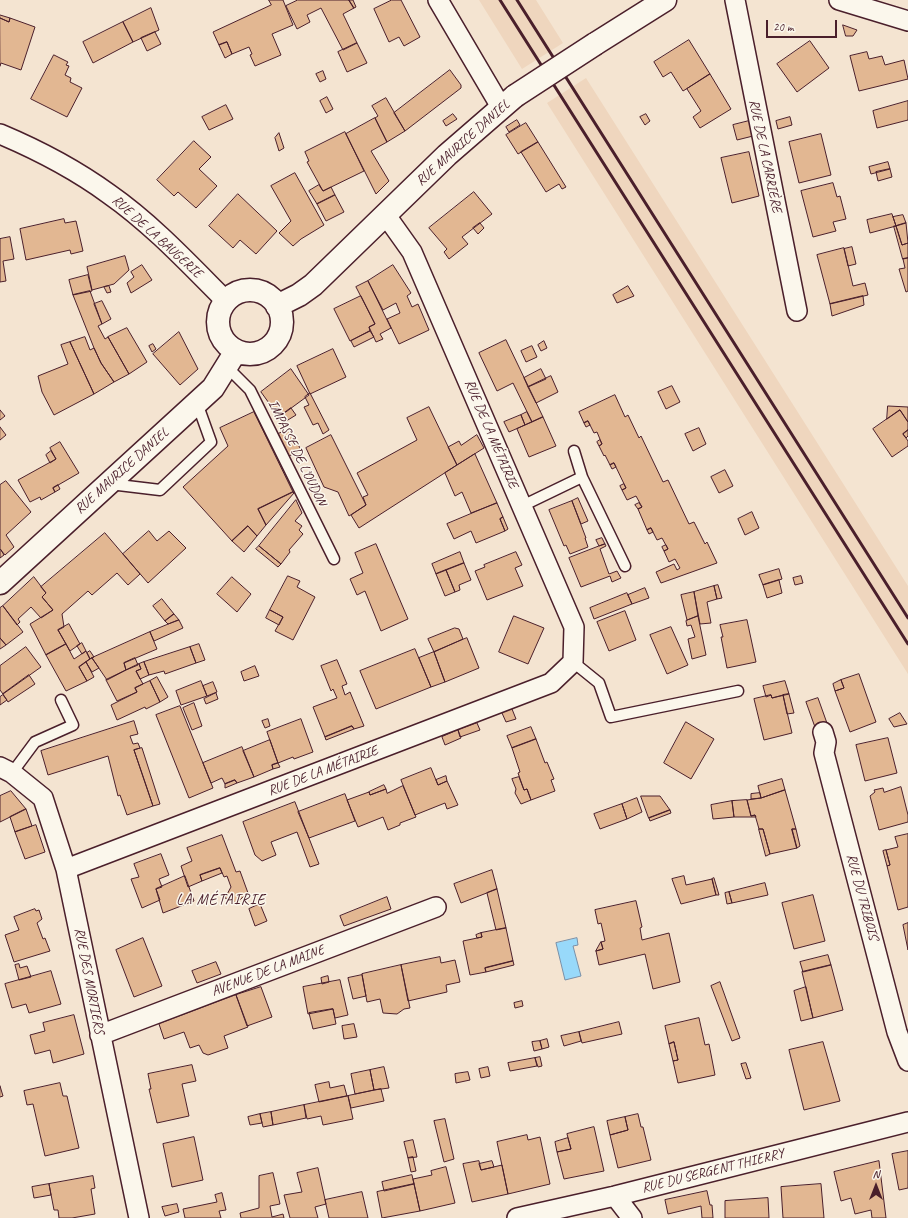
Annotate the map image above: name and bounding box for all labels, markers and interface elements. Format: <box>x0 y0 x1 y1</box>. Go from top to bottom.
scale bar <box>768 12 839 38</box>
text: 20 m <box>773 19 793 35</box>
street label: RUE MAURICE DANIEL <box>413 96 513 190</box>
street label: RUE DE LA CARRIÈRE <box>745 98 785 214</box>
street label: RUE DE LA BAUGERIE <box>108 192 206 282</box>
street label: RUE DE LA MÉTAIRIE <box>461 377 521 491</box>
street label: IMPASSE DE L'OUDON <box>264 397 330 509</box>
street label: RUE MAURICE DANIEL <box>72 424 172 518</box>
street label: RUE DE LA MÉTAIRIE <box>266 742 380 800</box>
street label: RUE DU TRIBOIS <box>842 852 882 942</box>
district label: LA MÉTAIRIE <box>177 891 265 909</box>
street label: RUE DES MORTIERS <box>70 926 108 1036</box>
street label: AVENUE DE LA MAINE <box>209 942 327 1000</box>
street label: RUE DU SERGENT THIERRY <box>640 1145 786 1197</box>
north arrow <box>856 1166 896 1206</box>
text: N <box>873 1167 879 1181</box>

